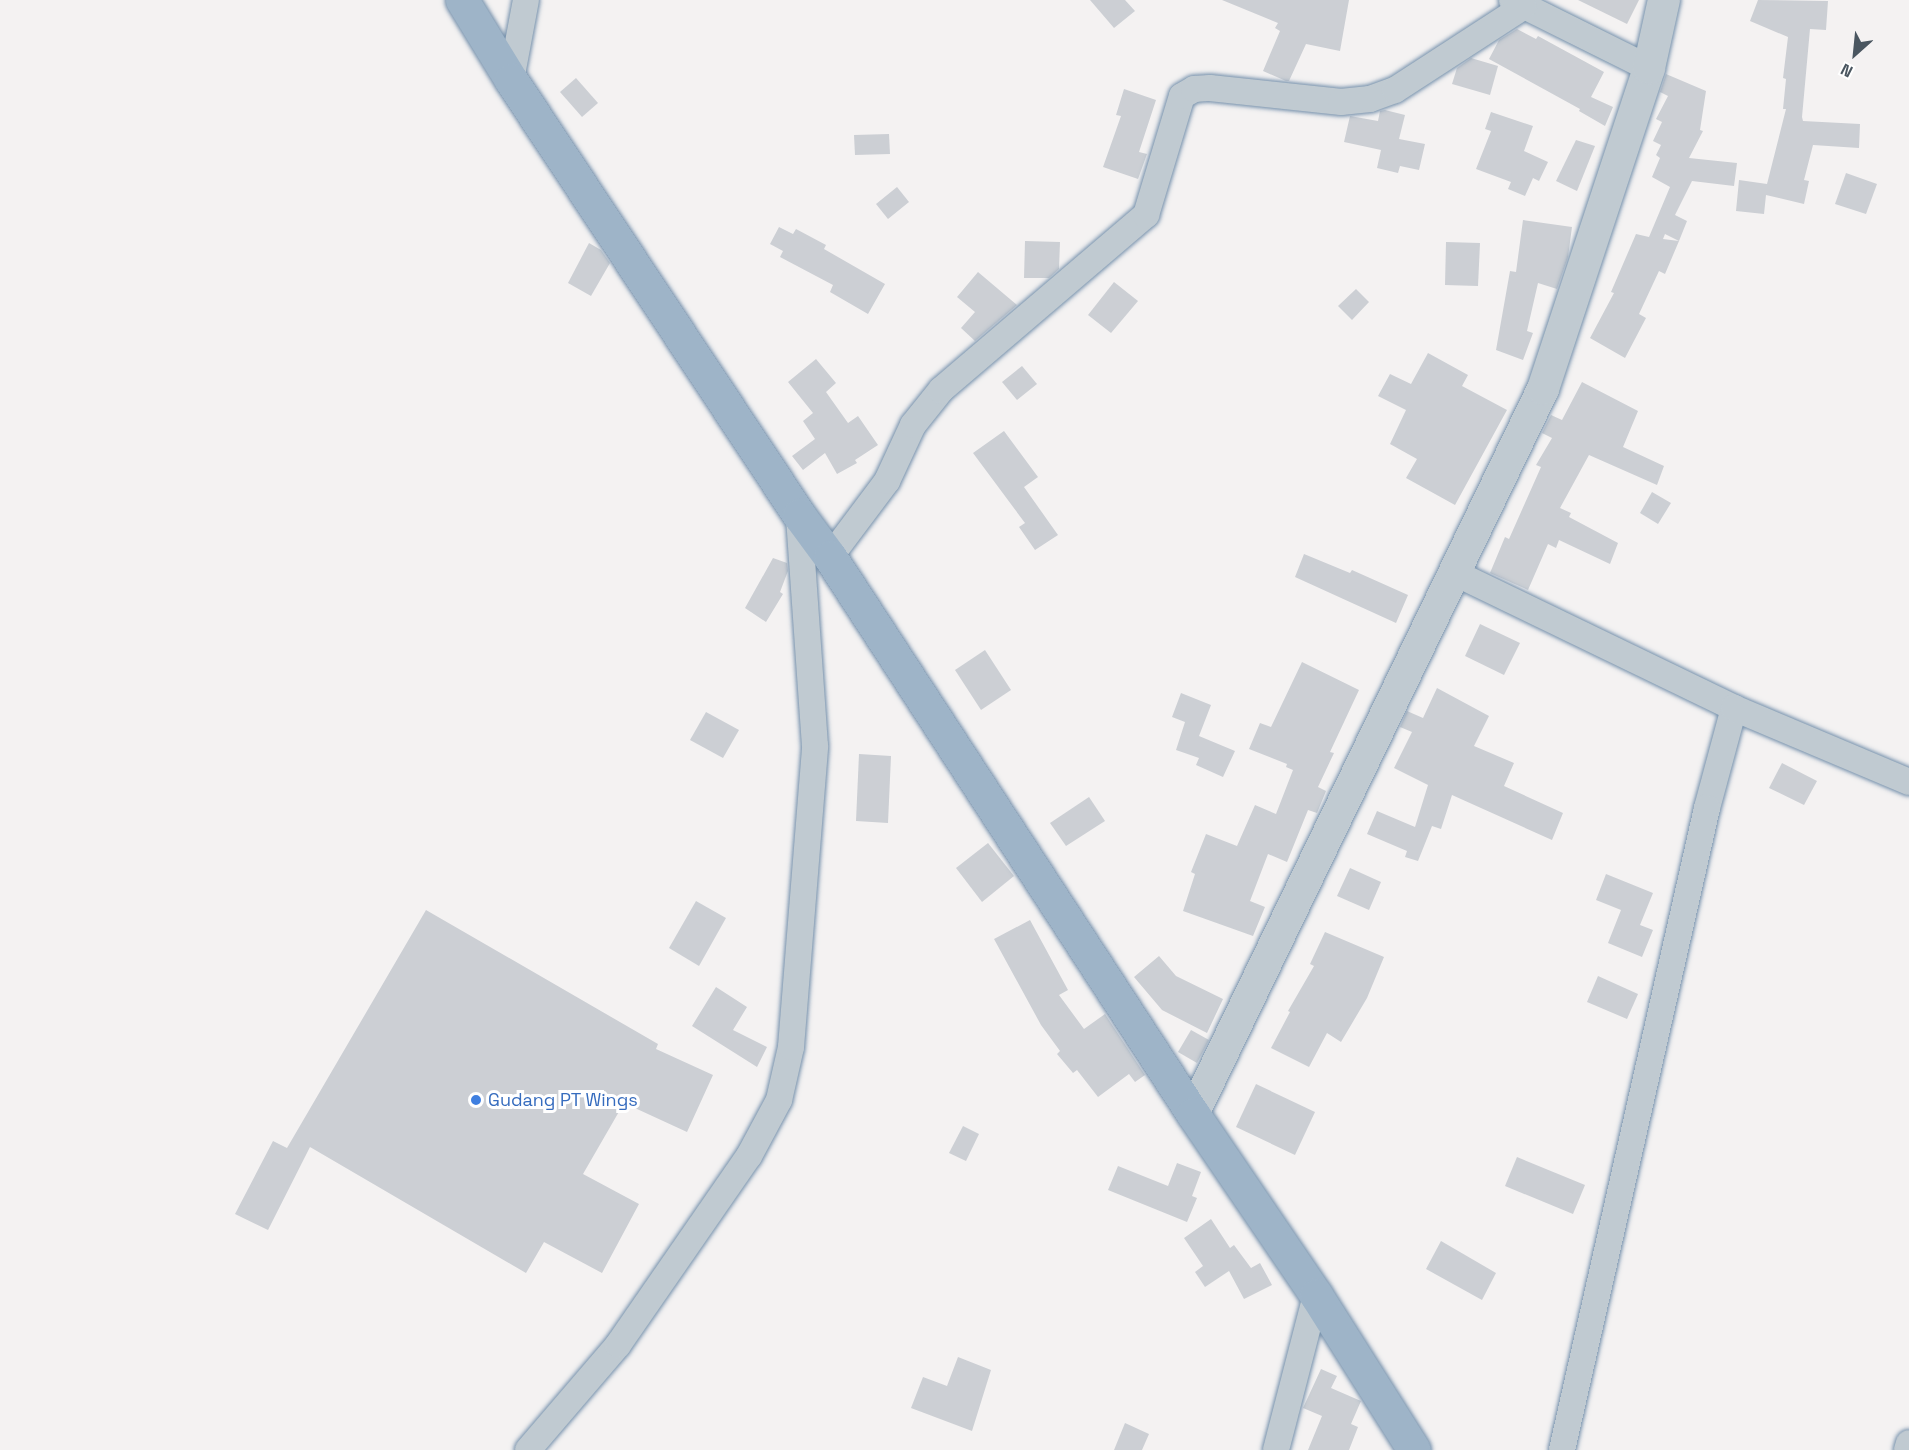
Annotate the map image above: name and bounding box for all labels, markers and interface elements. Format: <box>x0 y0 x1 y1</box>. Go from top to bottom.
north arrow <box>1825 24 1885 84</box>
text: N <box>1837 59 1856 82</box>
place label: Gudang PT Wings <box>488 1089 638 1111</box>
marker: Gudang PT Wings <box>469 1093 483 1107</box>

